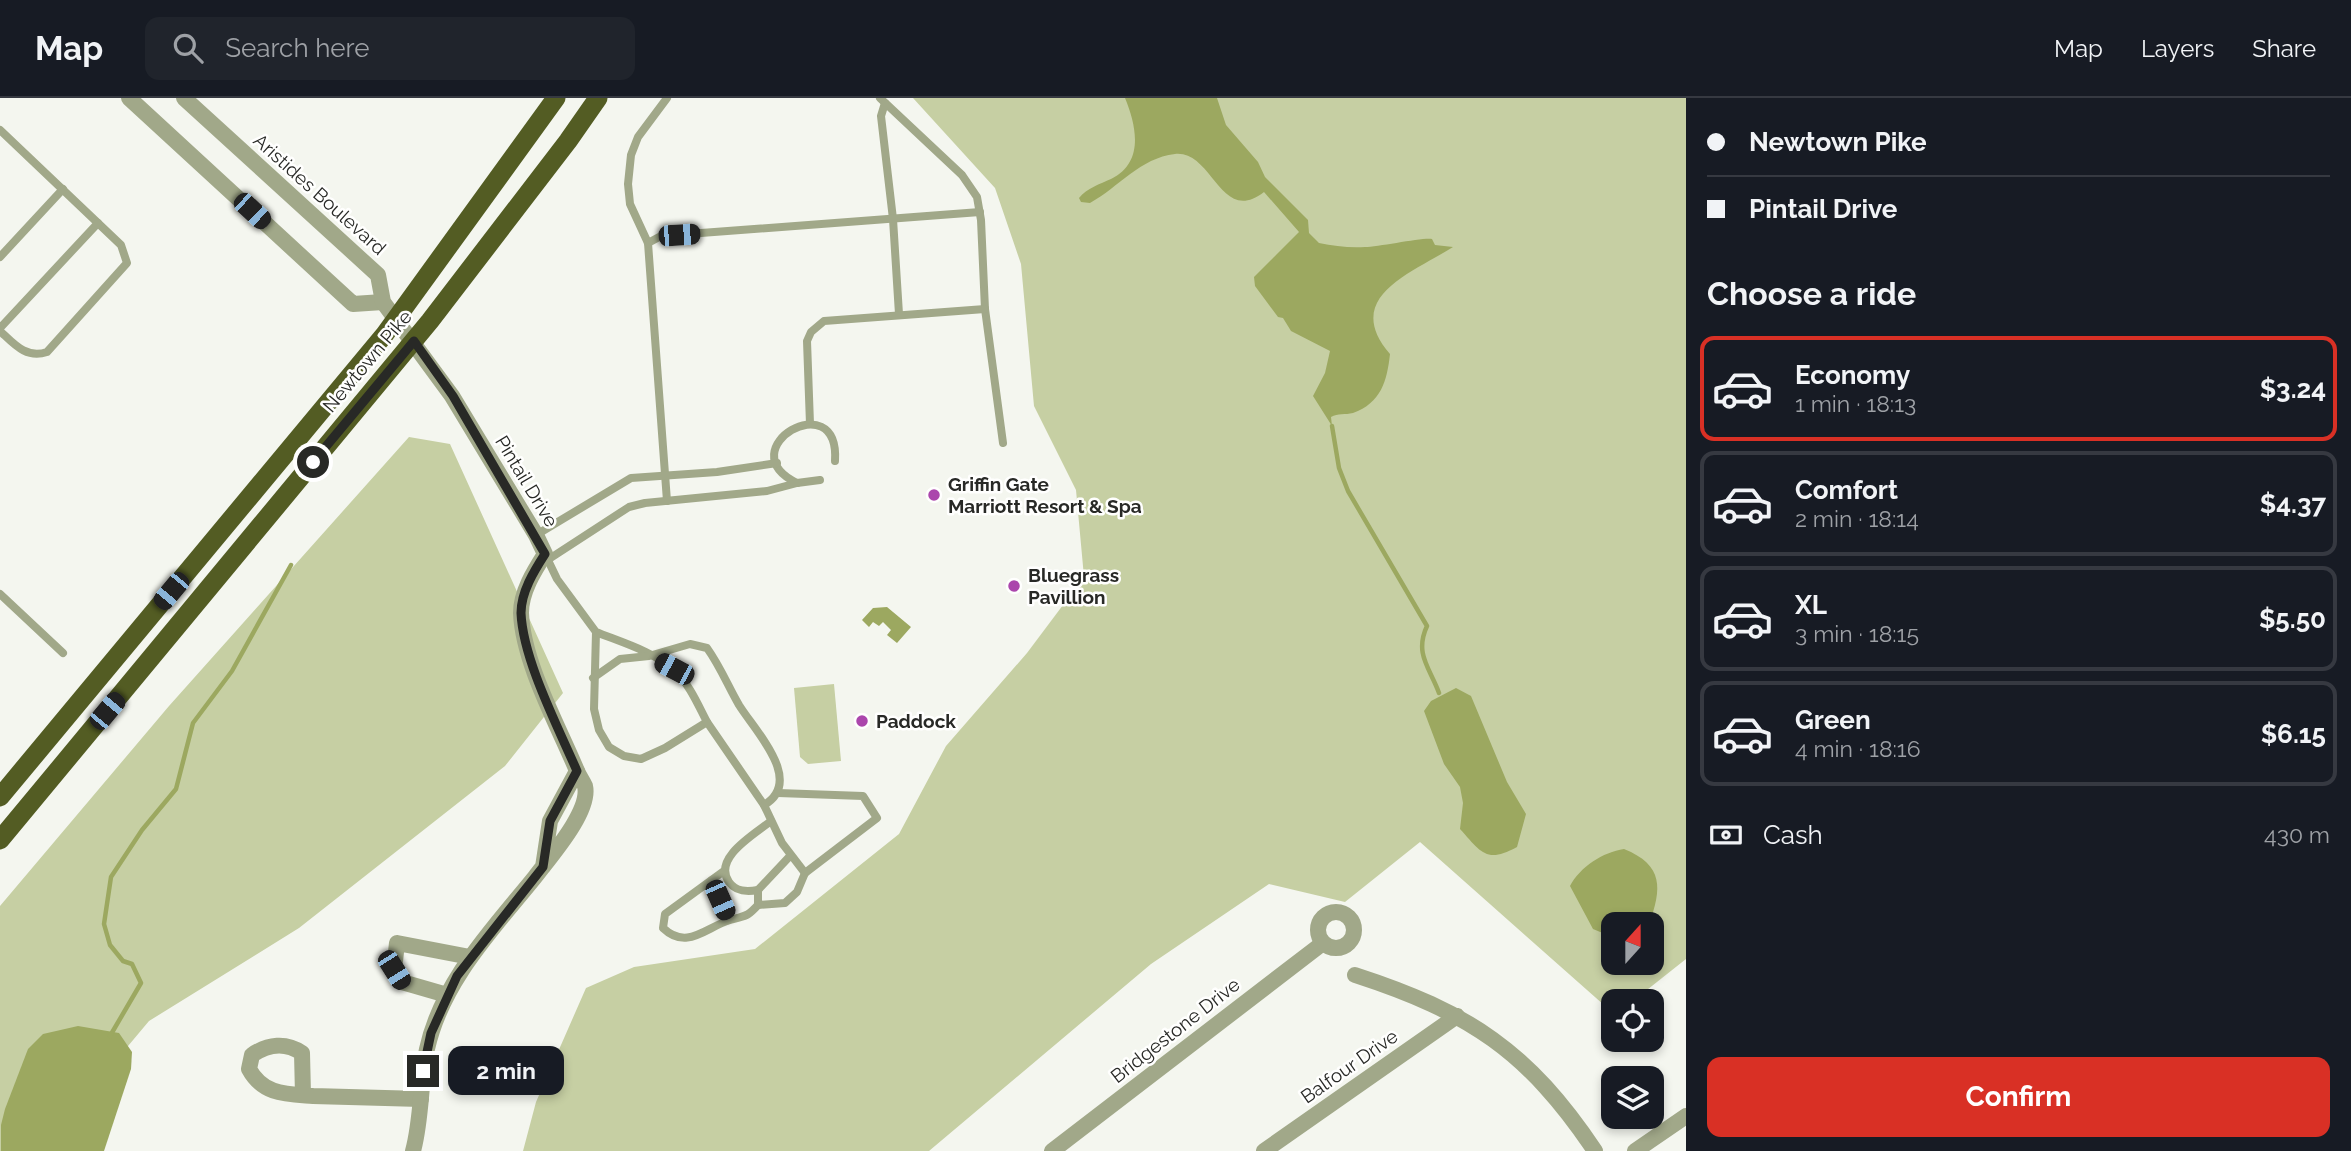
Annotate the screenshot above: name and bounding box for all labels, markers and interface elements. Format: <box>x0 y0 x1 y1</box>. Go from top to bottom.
search box <box>145 17 635 80</box>
text: Map <box>35 29 103 68</box>
icon: search <box>169 29 207 67</box>
text: Search here <box>225 33 370 63</box>
text: Map <box>2054 34 2103 63</box>
text: Layers <box>2141 34 2214 63</box>
text: Share <box>2252 34 2316 63</box>
text: Newtown Pike <box>1749 127 1927 157</box>
street label: Aristides Boulevard <box>249 129 391 259</box>
car <box>230 189 275 233</box>
text: Pintail Drive <box>1749 194 1897 224</box>
car <box>658 223 701 247</box>
text: Choose a ride <box>1707 275 1916 312</box>
street label: Newtown Pike <box>318 306 416 416</box>
icon: car <box>1711 357 1774 420</box>
text: Economy <box>1795 360 1910 390</box>
text: $3.24 <box>2260 374 2326 404</box>
text: 1 min · 18:13 <box>1795 390 1916 417</box>
street label: Pintail Drive <box>491 431 563 531</box>
route start <box>297 446 329 478</box>
icon: car <box>1711 472 1774 535</box>
place label: Griffin Gate Marriott Resort & Spa <box>948 473 1142 517</box>
text: Comfort <box>1795 475 1898 505</box>
marker: Griffin Gate Marriott Resort & Spa <box>926 487 942 503</box>
text: $4.37 <box>2260 489 2326 519</box>
text: 2 min · 18:14 <box>1795 505 1919 532</box>
place label: Bluegrass Pavillion <box>1028 564 1119 608</box>
car <box>150 568 193 614</box>
marker: Bluegrass Pavillion <box>1006 578 1022 594</box>
icon: car <box>1711 587 1774 650</box>
text: XL <box>1795 590 1827 620</box>
text: $5.50 <box>2259 604 2326 634</box>
text: 3 min · 18:15 <box>1795 620 1919 647</box>
car <box>651 650 698 688</box>
car <box>86 688 129 734</box>
icon: car <box>1711 702 1774 765</box>
text: Green <box>1795 705 1871 735</box>
place label: Paddock <box>876 710 956 732</box>
marker: Paddock <box>854 713 870 729</box>
text: $6.15 <box>2261 719 2326 749</box>
text: 4 min · 18:16 <box>1795 735 1921 762</box>
icon: cash <box>1707 816 1745 854</box>
text: Cash <box>1763 820 1823 850</box>
text: 430 m <box>2264 821 2330 848</box>
car <box>702 877 739 923</box>
north arrow <box>1601 912 1664 975</box>
map controls <box>1601 912 1664 1129</box>
car <box>374 947 415 993</box>
street label: Bridgestone Drive <box>1106 973 1244 1087</box>
button: locate <box>1601 989 1664 1052</box>
street label: Balfour Drive <box>1296 1025 1402 1107</box>
callout: 2 min <box>448 1046 563 1096</box>
route end <box>407 1055 439 1087</box>
text: 2 min <box>476 1057 536 1084</box>
button: Confirm <box>1707 1057 2330 1137</box>
button: layers <box>1601 1066 1664 1129</box>

